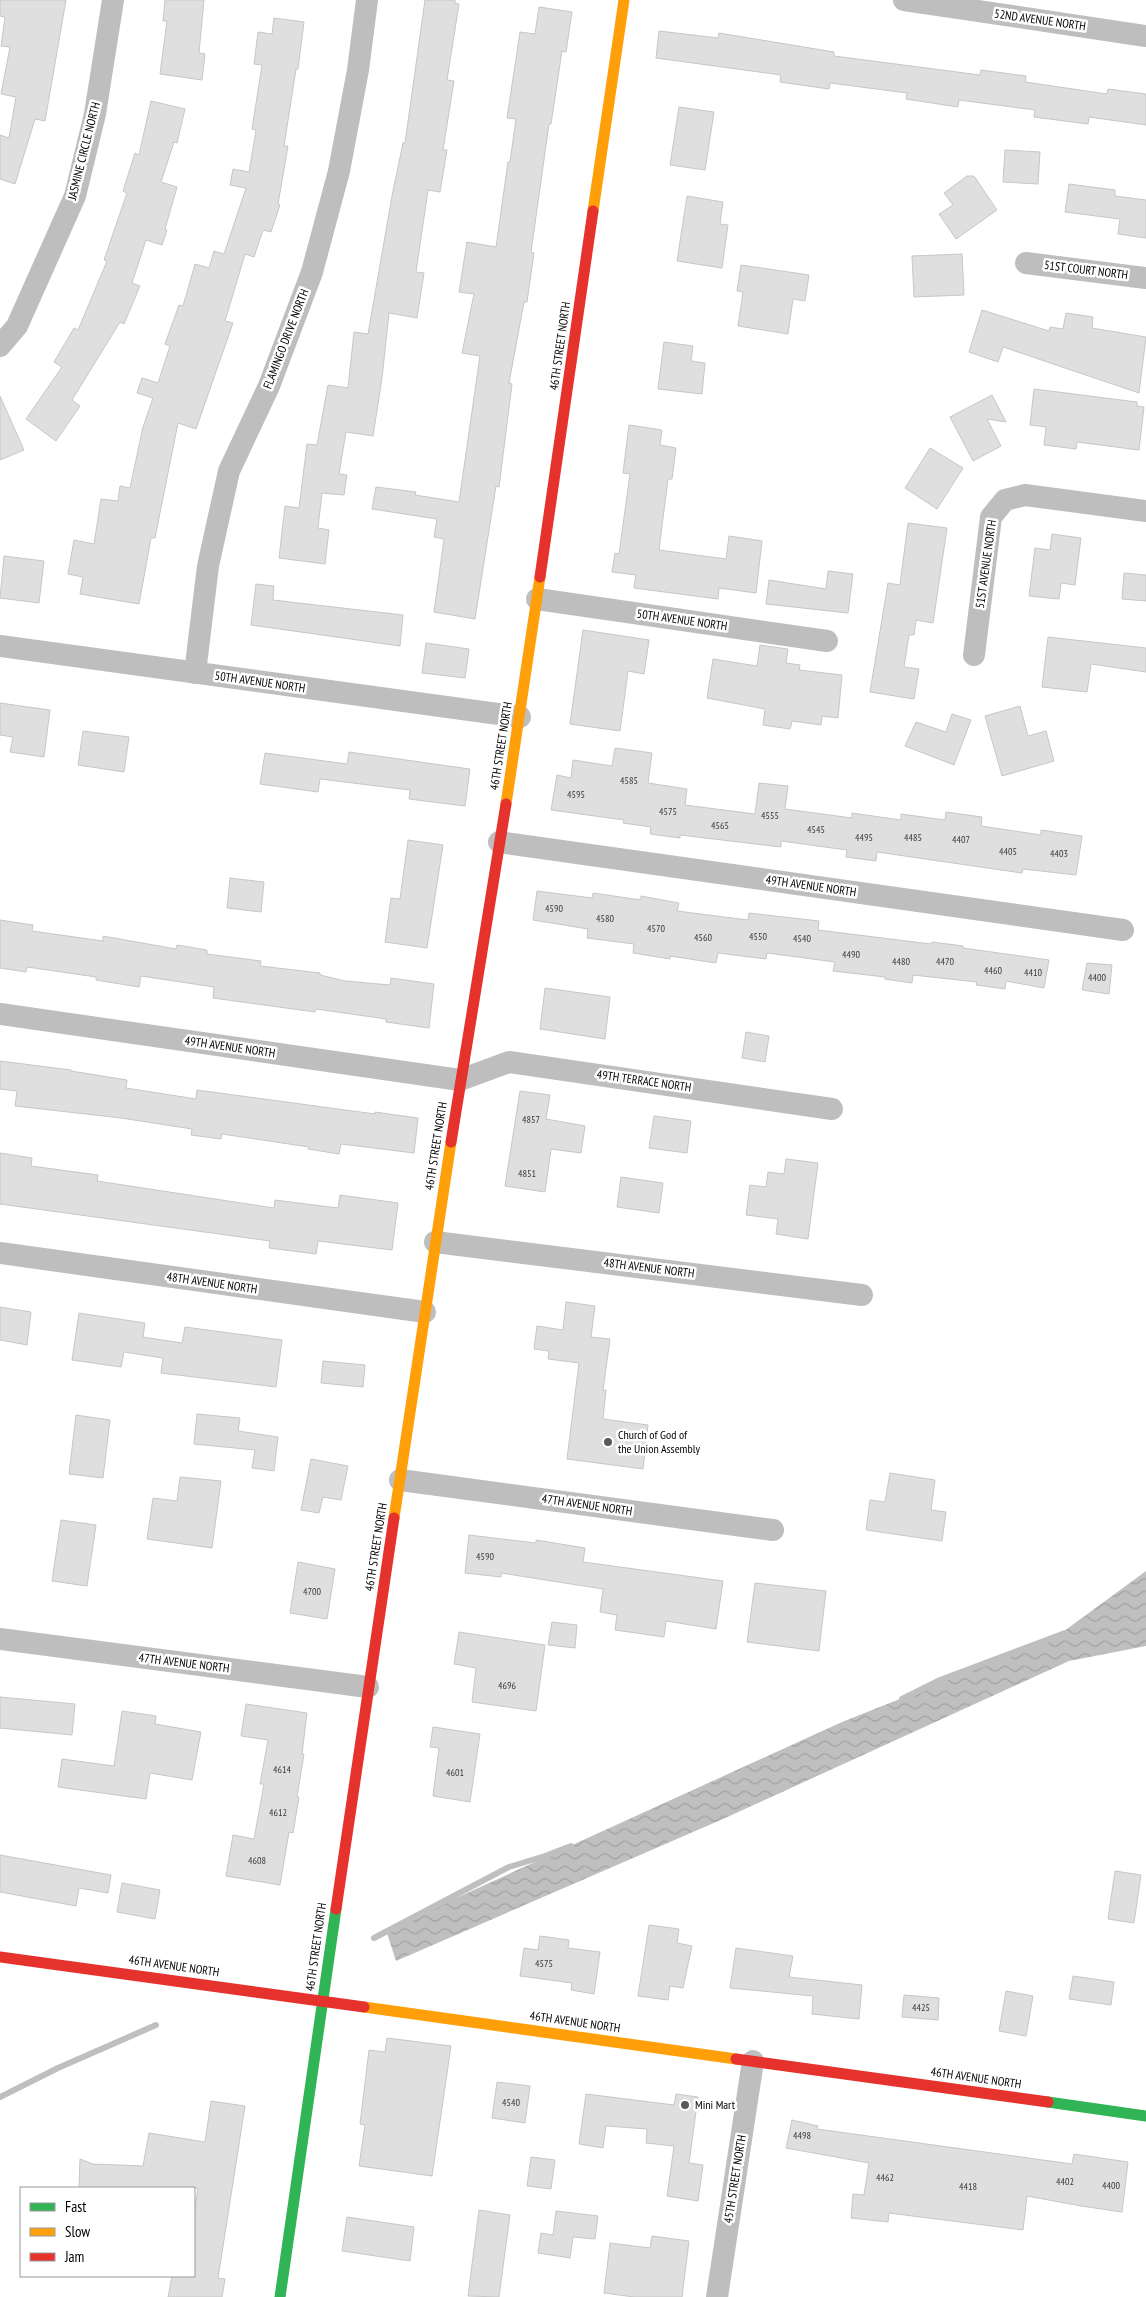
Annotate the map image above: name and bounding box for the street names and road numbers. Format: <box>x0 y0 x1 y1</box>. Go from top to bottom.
street label: 52ND AVENUE NORTH <box>993 6 1087 33</box>
street label: JASMINE CIRCLE NORTH <box>64 100 103 202</box>
street label: 51ST COURT NORTH <box>1043 257 1129 282</box>
street label: FLAMINGO DRIVE NORTH <box>260 287 311 391</box>
street label: 46TH STREET NORTH <box>546 301 573 391</box>
street label: 51ST AVENUE NORTH <box>972 519 999 609</box>
street label: 50TH AVENUE NORTH <box>636 606 728 633</box>
street label: 50TH AVENUE NORTH <box>214 668 306 695</box>
street label: 46TH STREET NORTH <box>486 701 515 791</box>
street label: 49TH AVENUE NORTH <box>765 872 857 899</box>
street label: 49TH AVENUE NORTH <box>184 1033 276 1060</box>
street label: 49TH TERRACE NORTH <box>596 1066 692 1095</box>
street label: 46TH STREET NORTH <box>421 1101 450 1191</box>
street label: 48TH AVENUE NORTH <box>603 1255 695 1281</box>
street label: 48TH AVENUE NORTH <box>166 1269 258 1296</box>
street label: 47TH AVENUE NORTH <box>541 1491 633 1518</box>
street label: 46TH STREET NORTH <box>361 1502 390 1592</box>
street label: 47TH AVENUE NORTH <box>138 1650 230 1676</box>
street label: 46TH STREET NORTH <box>302 1902 329 1992</box>
street label: 46TH AVENUE NORTH <box>128 1952 220 1979</box>
street label: 46TH AVENUE NORTH <box>529 2008 621 2035</box>
street label: 46TH AVENUE NORTH <box>930 2064 1022 2091</box>
street label: 45TH STREET NORTH <box>720 2134 749 2224</box>

